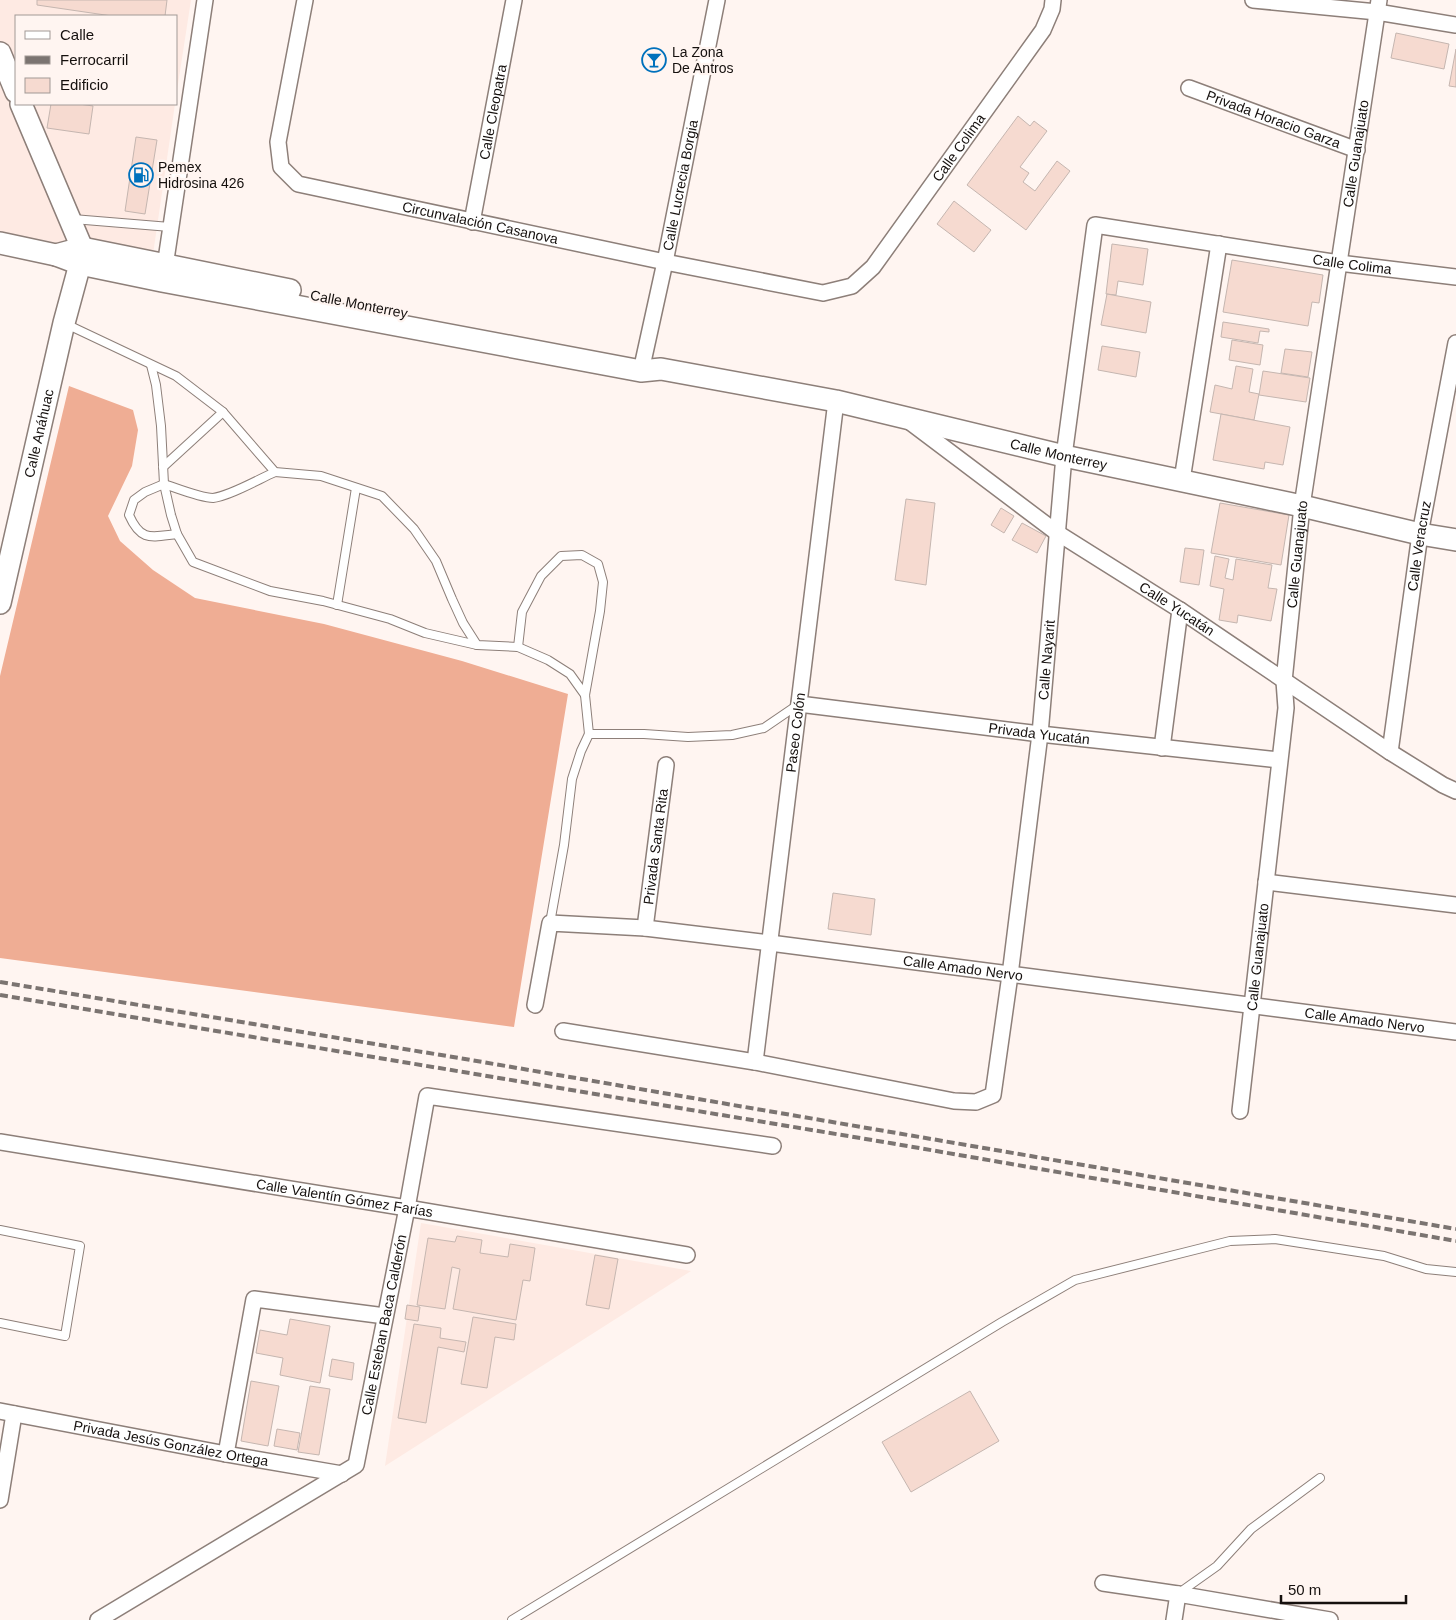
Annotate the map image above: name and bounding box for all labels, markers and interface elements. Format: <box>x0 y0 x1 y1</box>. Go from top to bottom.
legend <box>15 15 178 105</box>
text: Calle <box>60 26 94 43</box>
place label: La Zona De Antros <box>672 44 733 76</box>
bar icon: La Zona De Antros <box>641 47 667 73</box>
text: Ferrocarril <box>60 51 128 68</box>
street label: Calle Cleopatra <box>476 63 510 161</box>
text: Edificio <box>60 76 108 93</box>
street label: Privada Horacio Garza <box>1204 87 1343 151</box>
street label: Calle Guanajuato <box>1340 99 1372 208</box>
street label: Calle Colima <box>929 111 988 185</box>
street label: Calle Lucrecia Borgia <box>659 118 701 252</box>
place label: Pemex Hidrosina 426 <box>158 159 245 191</box>
fuel station icon: Pemex Hidrosina 426 <box>128 162 154 188</box>
street label: Circunvalación Casanova <box>401 198 560 247</box>
street label: Calle Colima <box>1312 251 1393 277</box>
street label: Calle Monterrey <box>309 287 409 321</box>
street label: Calle Anáhuac <box>21 388 57 479</box>
street label: Calle Monterrey <box>1009 435 1109 473</box>
street label: Calle Guanajuato <box>1284 499 1311 609</box>
street label: Calle Veracruz <box>1404 500 1434 592</box>
street label: Calle Yucatán <box>1136 579 1217 639</box>
street label: Calle Nayarit <box>1035 619 1058 701</box>
street label: Paseo Colón <box>783 692 808 773</box>
street label: Privada Yucatán <box>988 720 1091 747</box>
street label: Privada Santa Rita <box>640 787 671 906</box>
street label: Calle Guanajuato <box>1243 902 1272 1012</box>
street label: Calle Amado Nervo <box>902 952 1024 984</box>
street label: Calle Amado Nervo <box>1304 1004 1426 1036</box>
street label: Calle Valentín Gómez Farías <box>255 1176 434 1220</box>
street label: Calle Esteban Baca Calderón <box>358 1233 410 1416</box>
street label: Privada Jesús González Ortega <box>72 1417 270 1469</box>
scale bar <box>1281 1572 1406 1604</box>
text: 50 m <box>1288 1581 1321 1598</box>

